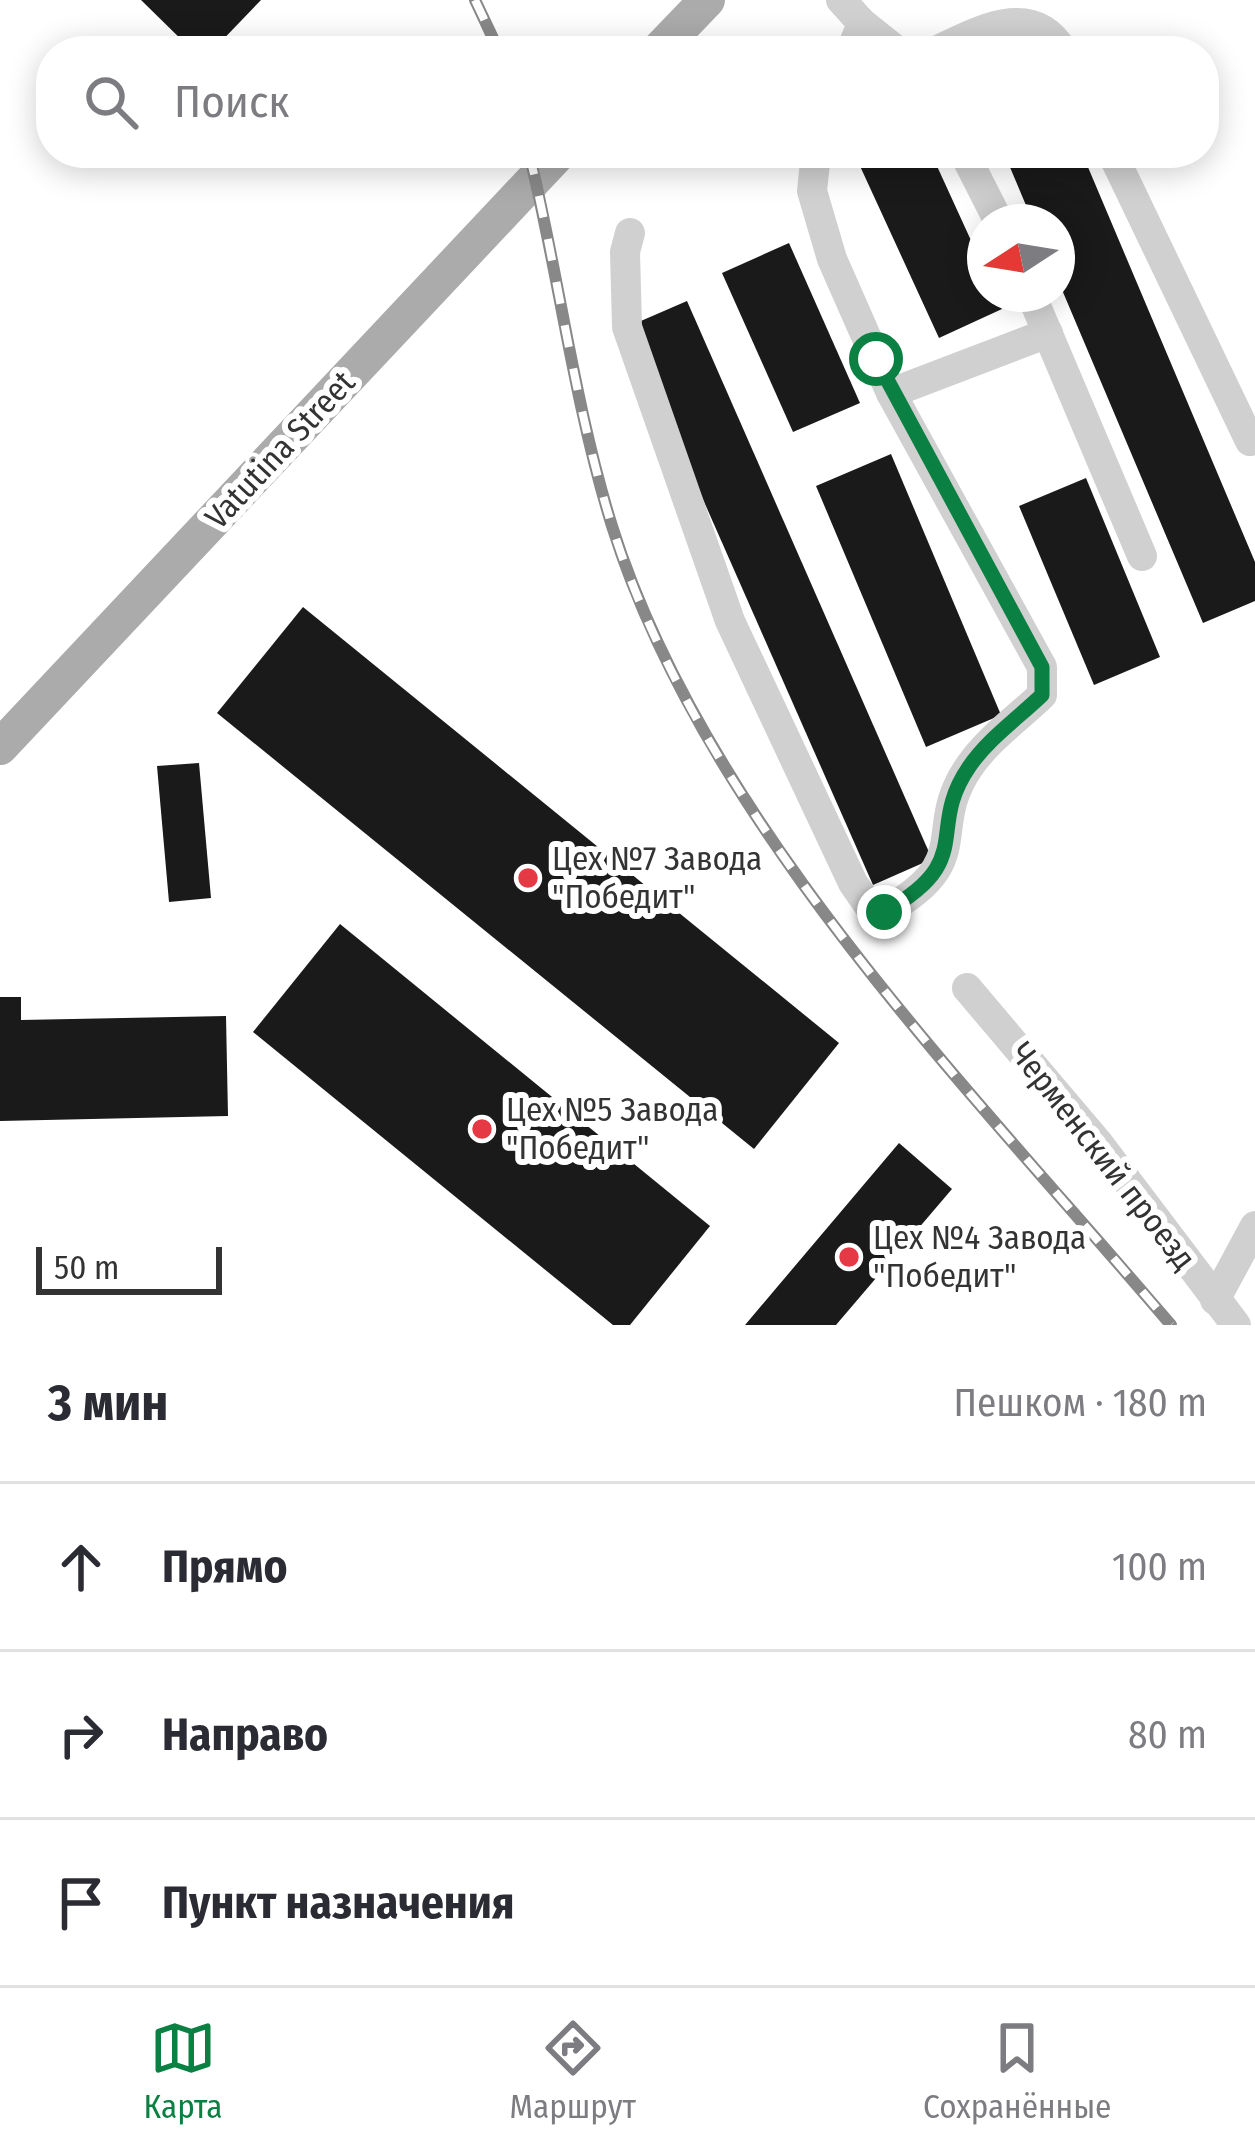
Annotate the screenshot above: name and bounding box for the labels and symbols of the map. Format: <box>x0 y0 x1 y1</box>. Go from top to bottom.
north arrow <box>967 204 1075 312</box>
route start <box>849 332 903 386</box>
street label: Vatutina Street <box>197 363 363 537</box>
place label: Цех №7 Завода "Победит" <box>552 839 762 917</box>
marker: Цех №7 Завода "Победит" <box>515 865 541 891</box>
route end <box>857 885 911 939</box>
street label: Черменский проезд <box>1002 1034 1204 1278</box>
place label: Цех №5 Завода "Победит" <box>506 1090 718 1168</box>
marker: Цех №5 Завода "Победит" <box>469 1116 495 1142</box>
place label: Цех №4 Завода "Победит" <box>873 1218 1086 1296</box>
scale bar <box>36 1241 222 1294</box>
marker: Цех №4 Завода "Победит" <box>836 1244 862 1270</box>

